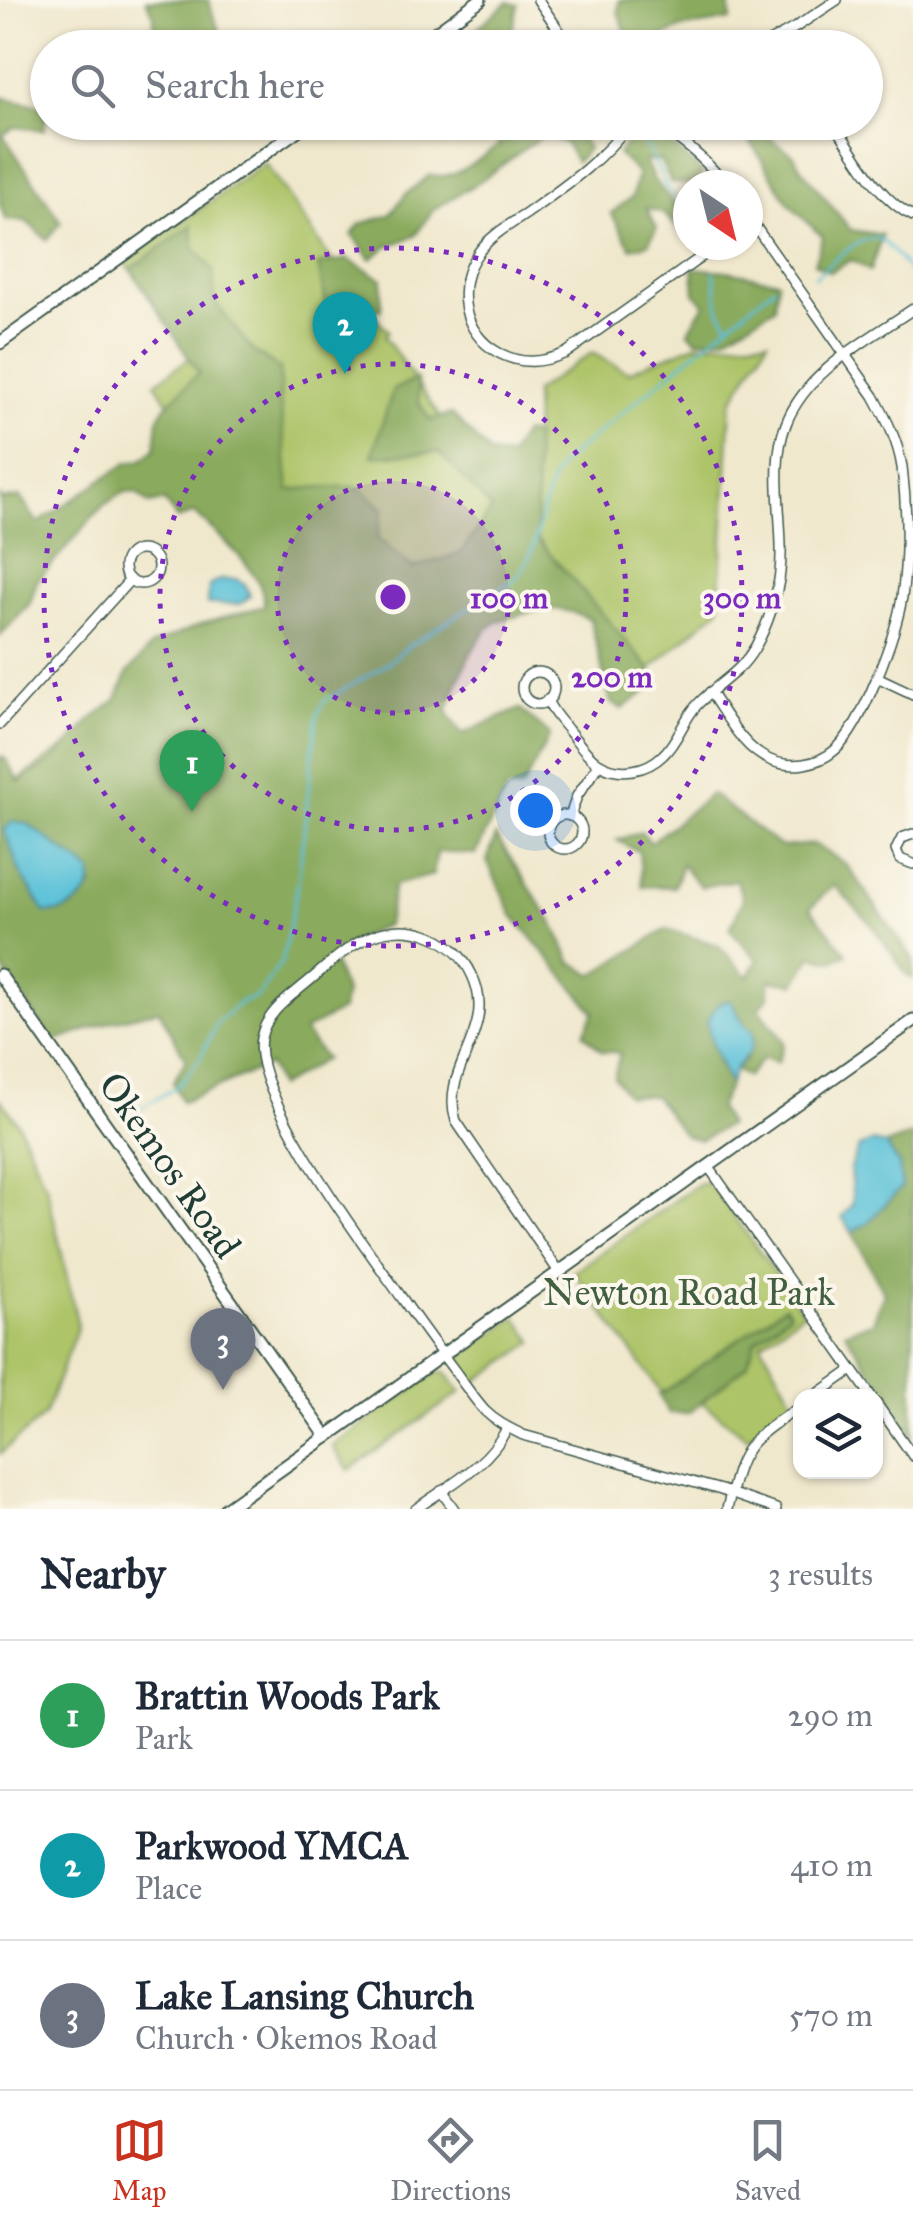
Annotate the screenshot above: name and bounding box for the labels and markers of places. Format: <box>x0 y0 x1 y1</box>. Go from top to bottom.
pin: 2 <box>312 292 378 374</box>
centre of rings <box>375 579 411 615</box>
pin: 1 <box>160 730 224 812</box>
pin: 3 <box>190 1308 256 1390</box>

